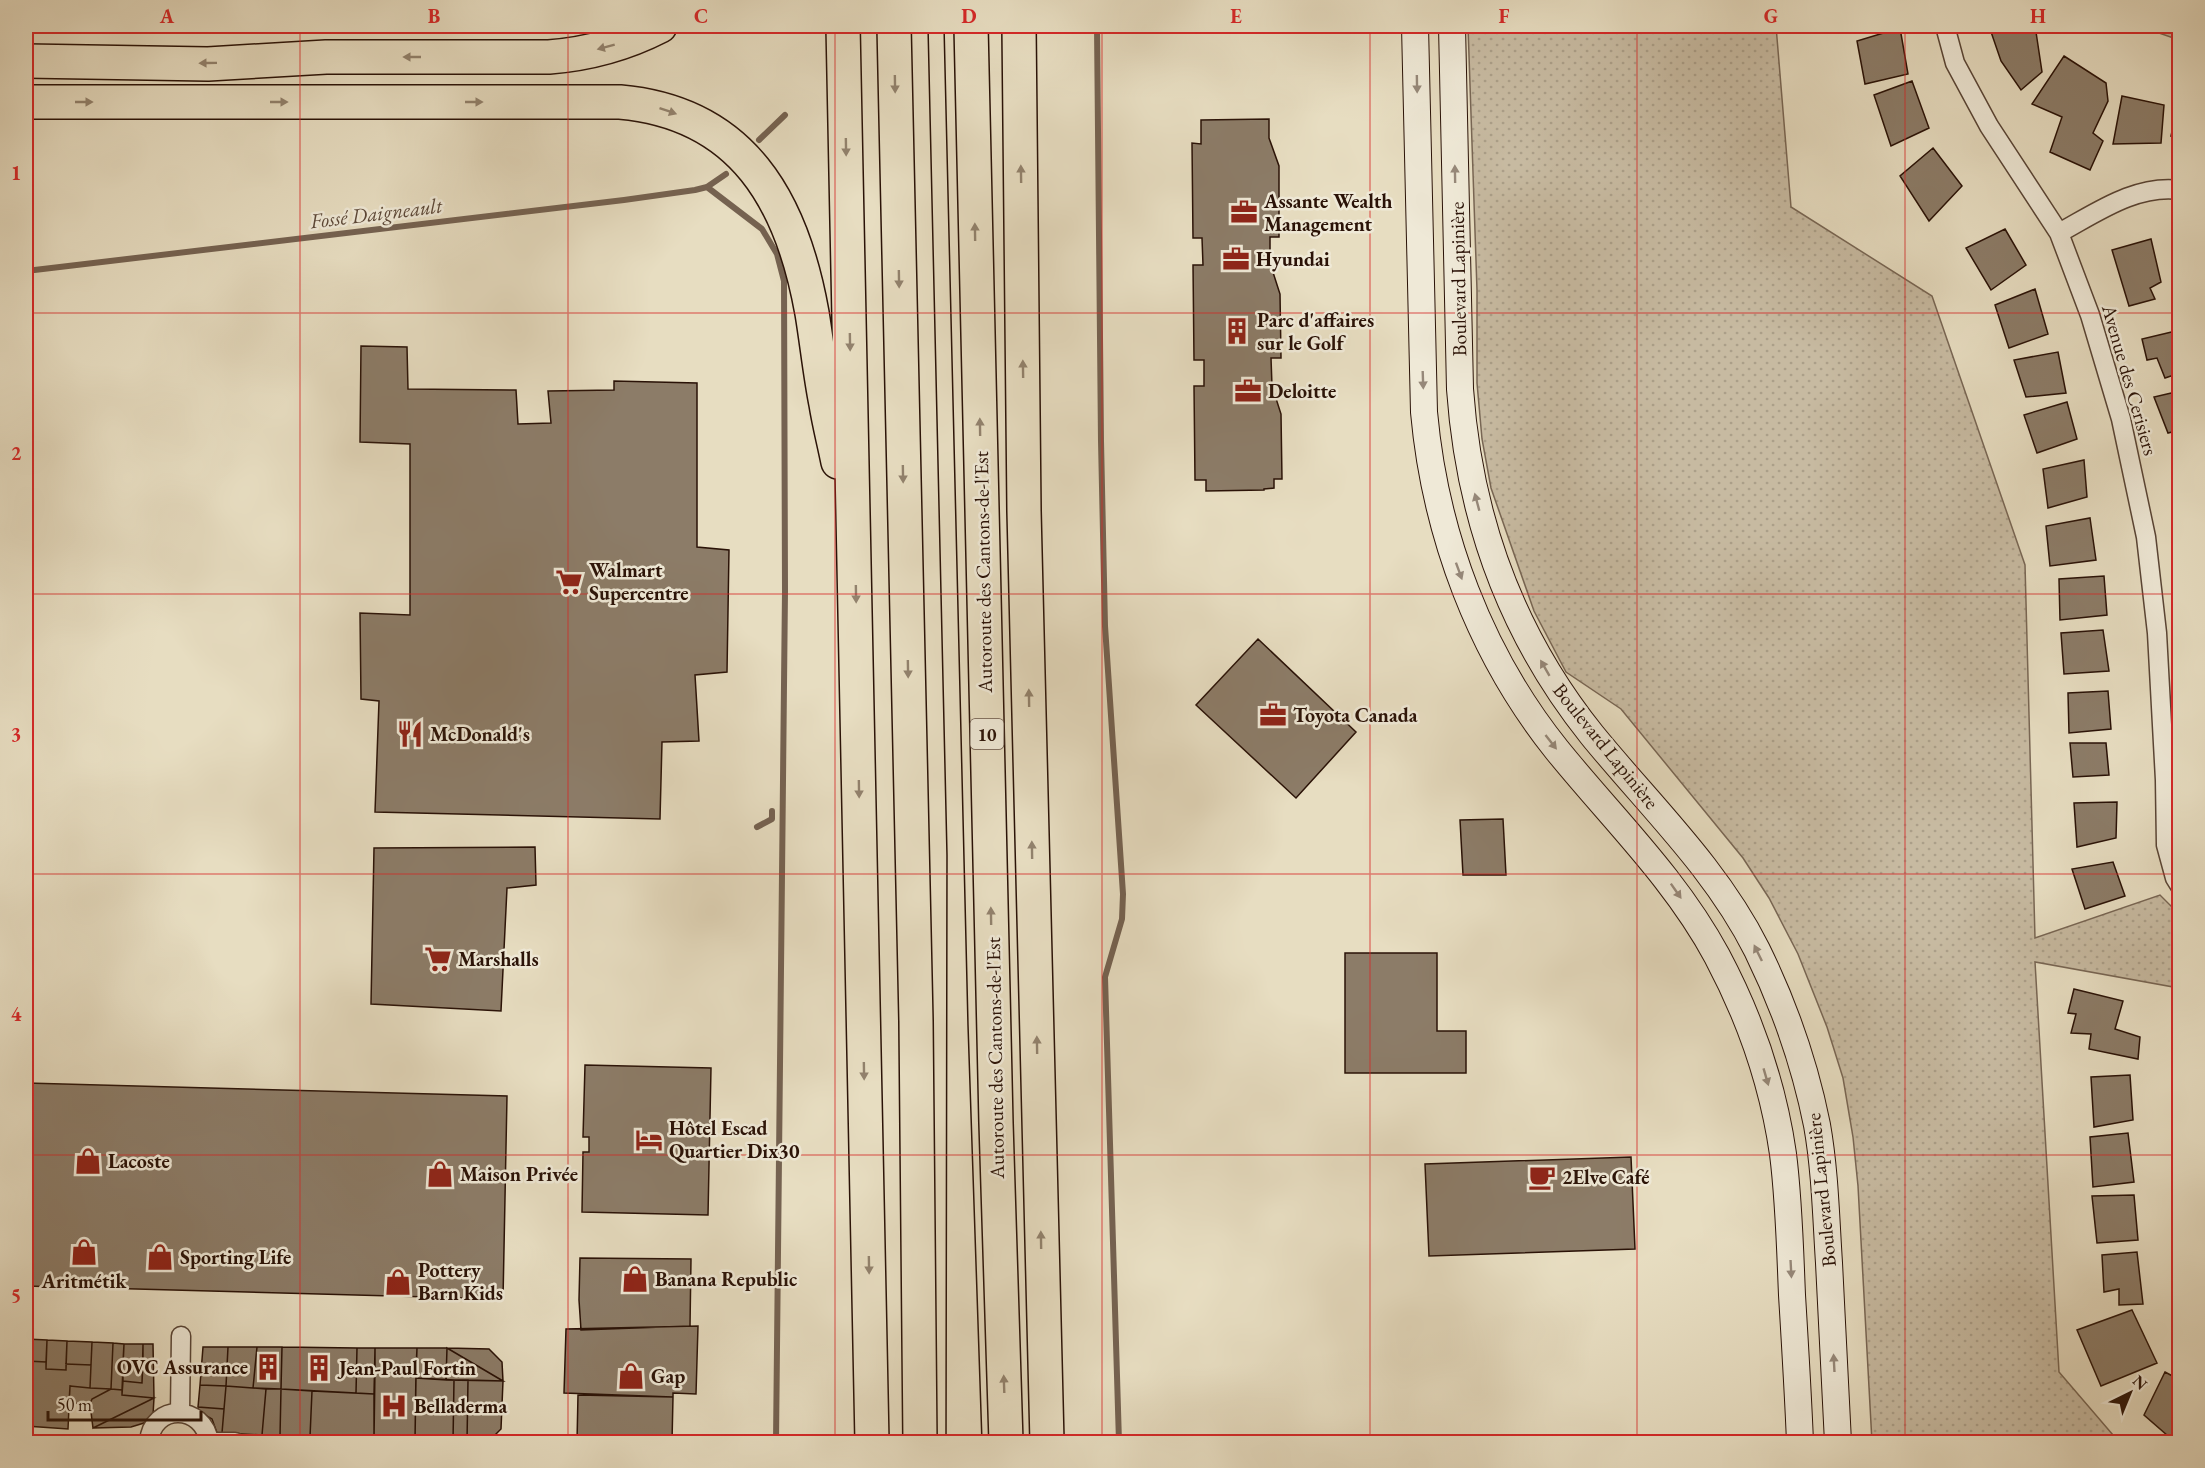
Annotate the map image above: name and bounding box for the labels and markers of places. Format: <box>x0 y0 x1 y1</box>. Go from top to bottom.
place label: Assante Wealth Management <box>1263 188 1392 237</box>
office icon: Assante Wealth Management <box>1229 197 1259 227</box>
office icon: Hyundai <box>1221 244 1251 274</box>
place label: Hyundai <box>1256 246 1330 272</box>
place label: Parc d'affaires sur le Golf <box>1257 307 1374 356</box>
building icon: Parc d'affaires sur le Golf <box>1222 316 1252 346</box>
office icon: Deloitte <box>1233 376 1263 406</box>
place label: Deloitte <box>1268 378 1336 404</box>
place label: Walmart Supercentre <box>589 557 689 606</box>
supermarket icon: Walmart Supercentre <box>554 567 584 597</box>
office icon: Toyota Canada <box>1258 700 1288 730</box>
place label: Toyota Canada <box>1293 702 1418 728</box>
restaurant icon: McDonald's <box>395 719 425 749</box>
place label: McDonald's <box>430 721 530 747</box>
supermarket icon: Marshalls <box>423 944 453 974</box>
place label: Marshalls <box>458 946 539 972</box>
place label: Hôtel Escad Quartier Dix30 <box>669 1115 800 1164</box>
hotel icon: Hôtel Escad Quartier Dix30 <box>634 1125 664 1155</box>
shop icon: Lacoste <box>73 1146 103 1176</box>
place label: Lacoste <box>108 1148 170 1174</box>
shop icon: Maison Privée <box>425 1159 455 1189</box>
place label: Maison Privée <box>460 1161 578 1187</box>
cafe icon: 2Elve Café <box>1527 1162 1557 1192</box>
place label: 2Elve Café <box>1562 1164 1650 1190</box>
shop icon: Aritmétik <box>69 1237 99 1267</box>
shop icon: Sporting Life <box>145 1242 175 1272</box>
place label: Sporting Life <box>180 1244 291 1270</box>
place label: Pottery Barn Kids <box>418 1257 503 1306</box>
shop icon: Banana Republic <box>620 1264 650 1294</box>
place label: Banana Republic <box>655 1266 797 1292</box>
shop icon: Pottery Barn Kids <box>383 1267 413 1297</box>
place label: Aritmétik <box>41 1268 128 1294</box>
building icon: OVC Assurance <box>253 1352 283 1382</box>
building icon: Jean-Paul Fortin <box>304 1353 334 1383</box>
place label: OVC Assurance <box>117 1354 248 1380</box>
place label: Jean-Paul Fortin <box>337 1355 476 1381</box>
shop icon: Gap <box>616 1361 646 1391</box>
place label: Gap <box>651 1363 685 1389</box>
hospital icon: Belladerma <box>379 1391 409 1421</box>
place label: Belladerma <box>414 1393 508 1419</box>

